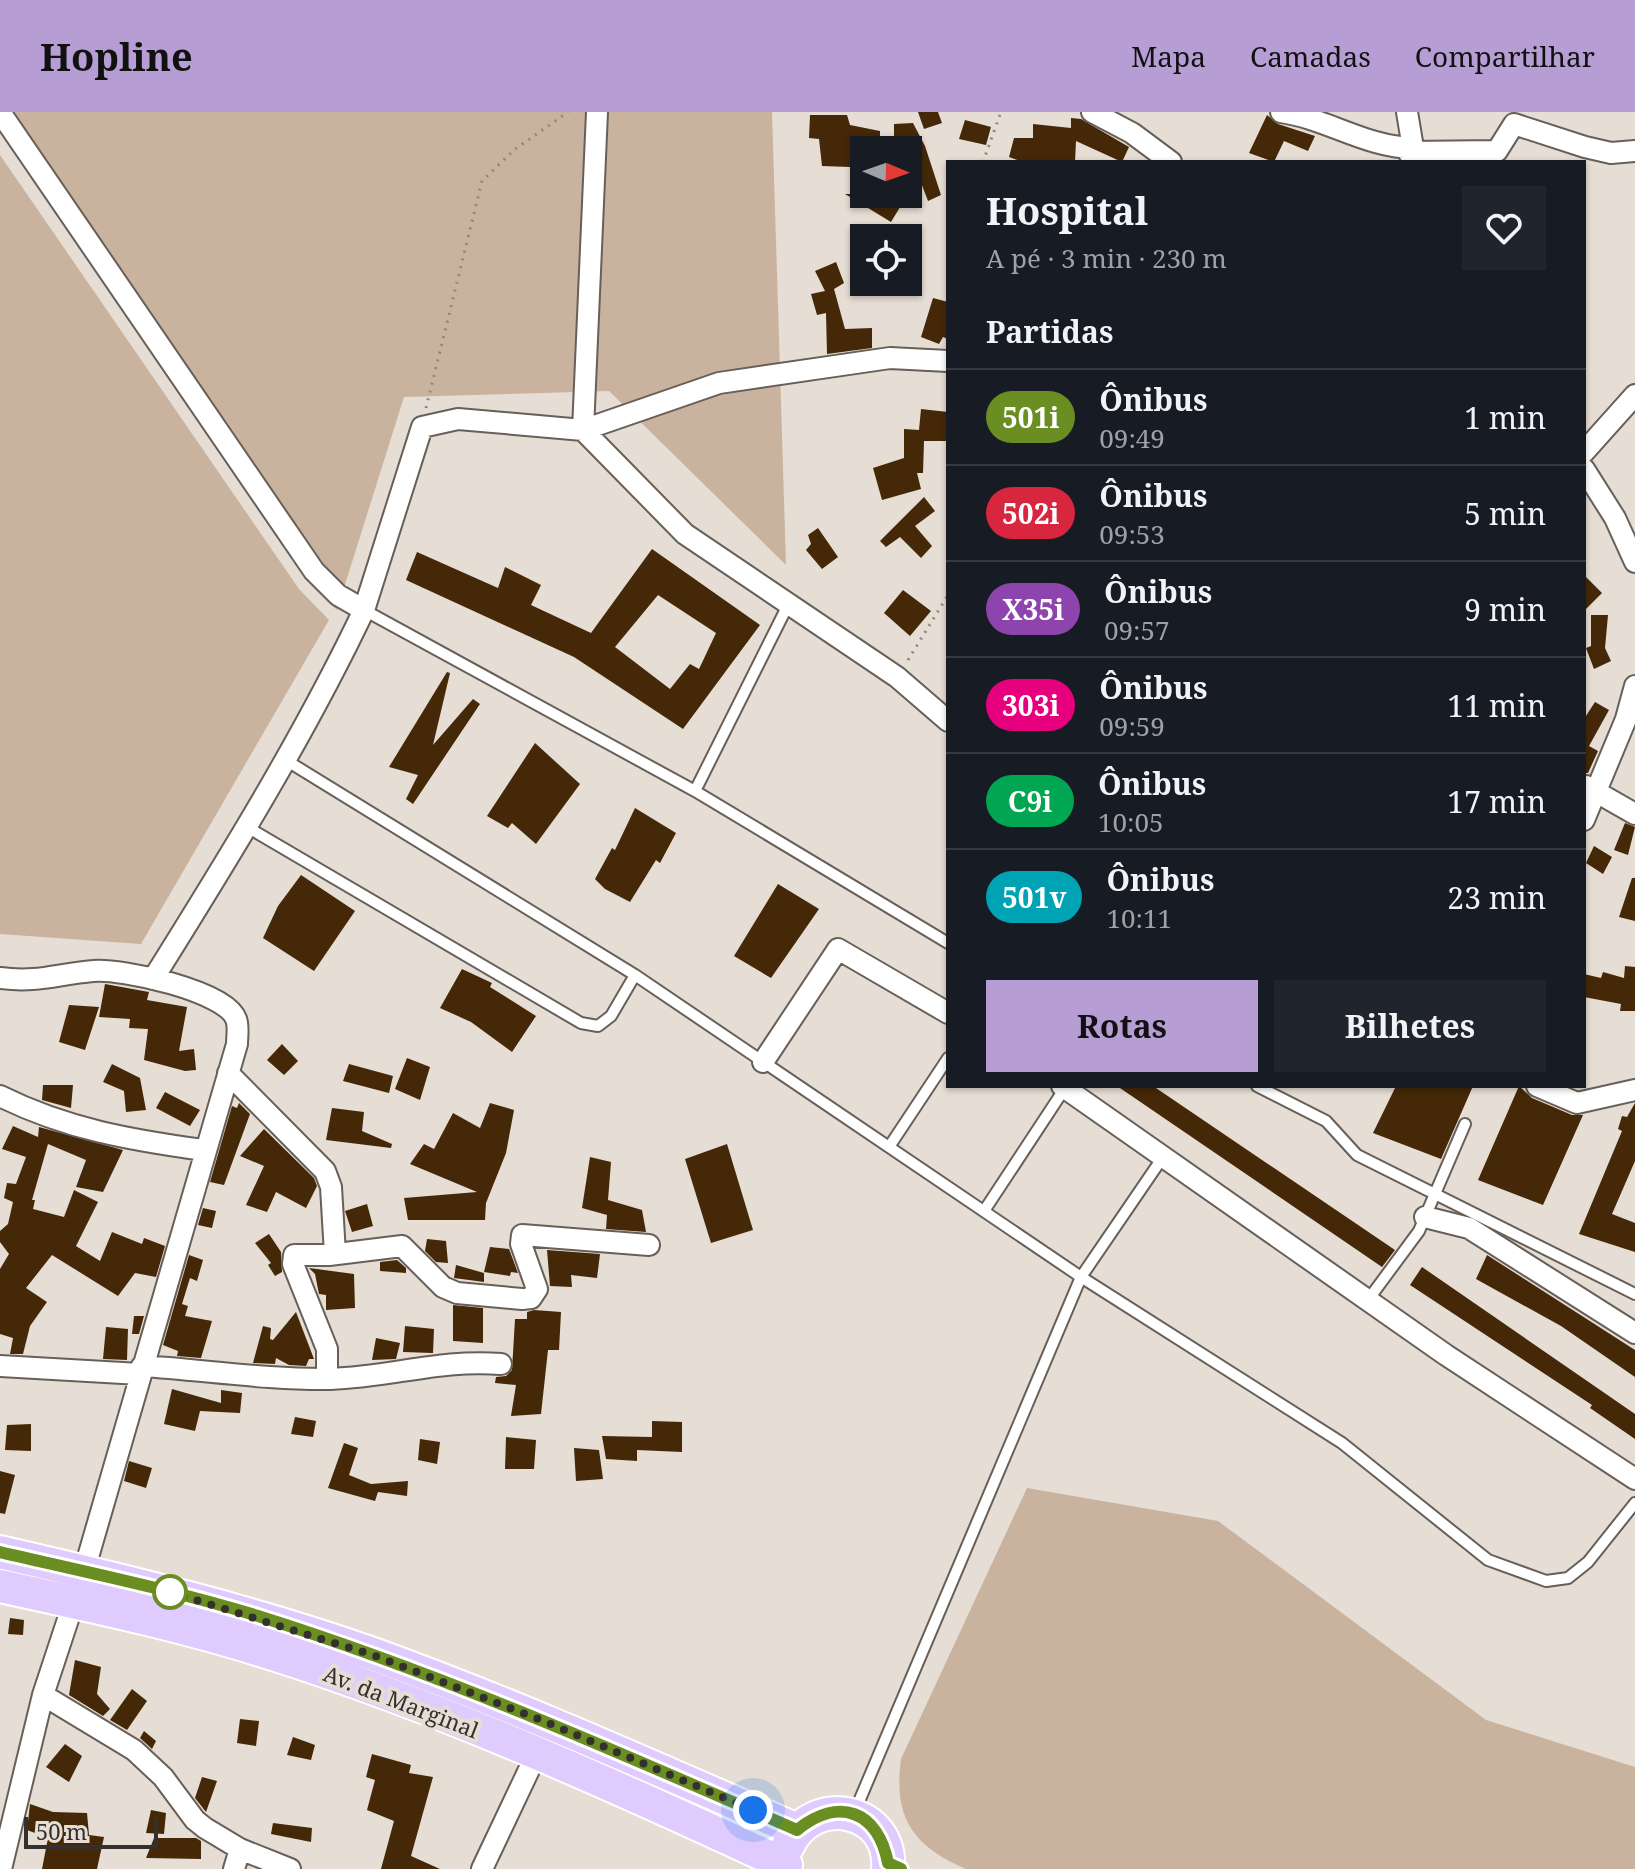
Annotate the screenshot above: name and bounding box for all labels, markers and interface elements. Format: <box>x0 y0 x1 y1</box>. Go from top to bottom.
text: Hopline <box>40 30 193 82</box>
text: Mapa <box>1131 37 1206 75</box>
text: Camadas <box>1250 37 1371 75</box>
text: Compartilhar <box>1415 37 1595 75</box>
north arrow <box>850 136 922 208</box>
map controls <box>850 136 922 296</box>
text: Hospital <box>986 184 1148 236</box>
button: heart <box>1462 186 1546 270</box>
button: locate <box>850 224 922 296</box>
text: A pé · 3 min · 230 m <box>986 240 1227 276</box>
text: Partidas <box>986 311 1113 352</box>
text: Ônibus <box>1099 379 1207 420</box>
text: 1 min <box>1464 397 1546 438</box>
text: 501i <box>1002 398 1059 436</box>
text: 09:49 <box>1099 420 1165 456</box>
text: Ônibus <box>1099 475 1207 516</box>
text: 5 min <box>1464 493 1546 534</box>
text: 502i <box>1002 494 1059 532</box>
text: 09:53 <box>1099 516 1165 552</box>
text: Ônibus <box>1104 571 1212 612</box>
text: 9 min <box>1464 589 1546 630</box>
text: X35i <box>1002 590 1064 628</box>
text: 09:57 <box>1104 612 1170 648</box>
text: Ônibus <box>1099 667 1207 708</box>
text: 11 min <box>1447 685 1546 726</box>
text: 303i <box>1002 686 1059 724</box>
text: 09:59 <box>1099 708 1165 744</box>
text: Ônibus <box>1098 763 1206 804</box>
text: 17 min <box>1447 781 1546 822</box>
text: C9i <box>1008 782 1052 820</box>
text: 10:05 <box>1098 804 1164 840</box>
text: Ônibus <box>1106 859 1215 900</box>
text: 23 min <box>1447 877 1546 918</box>
text: 501v <box>1002 878 1066 916</box>
text: 10:11 <box>1106 900 1172 936</box>
button: Rotas <box>986 980 1258 1072</box>
button: Bilhetes <box>1274 980 1546 1072</box>
unlabelled marker <box>153 1575 187 1609</box>
street label: Av. da Marginal <box>319 1658 483 1744</box>
your location <box>733 1790 773 1830</box>
scale bar <box>24 1813 158 1849</box>
text: 50 m <box>36 1816 87 1846</box>

